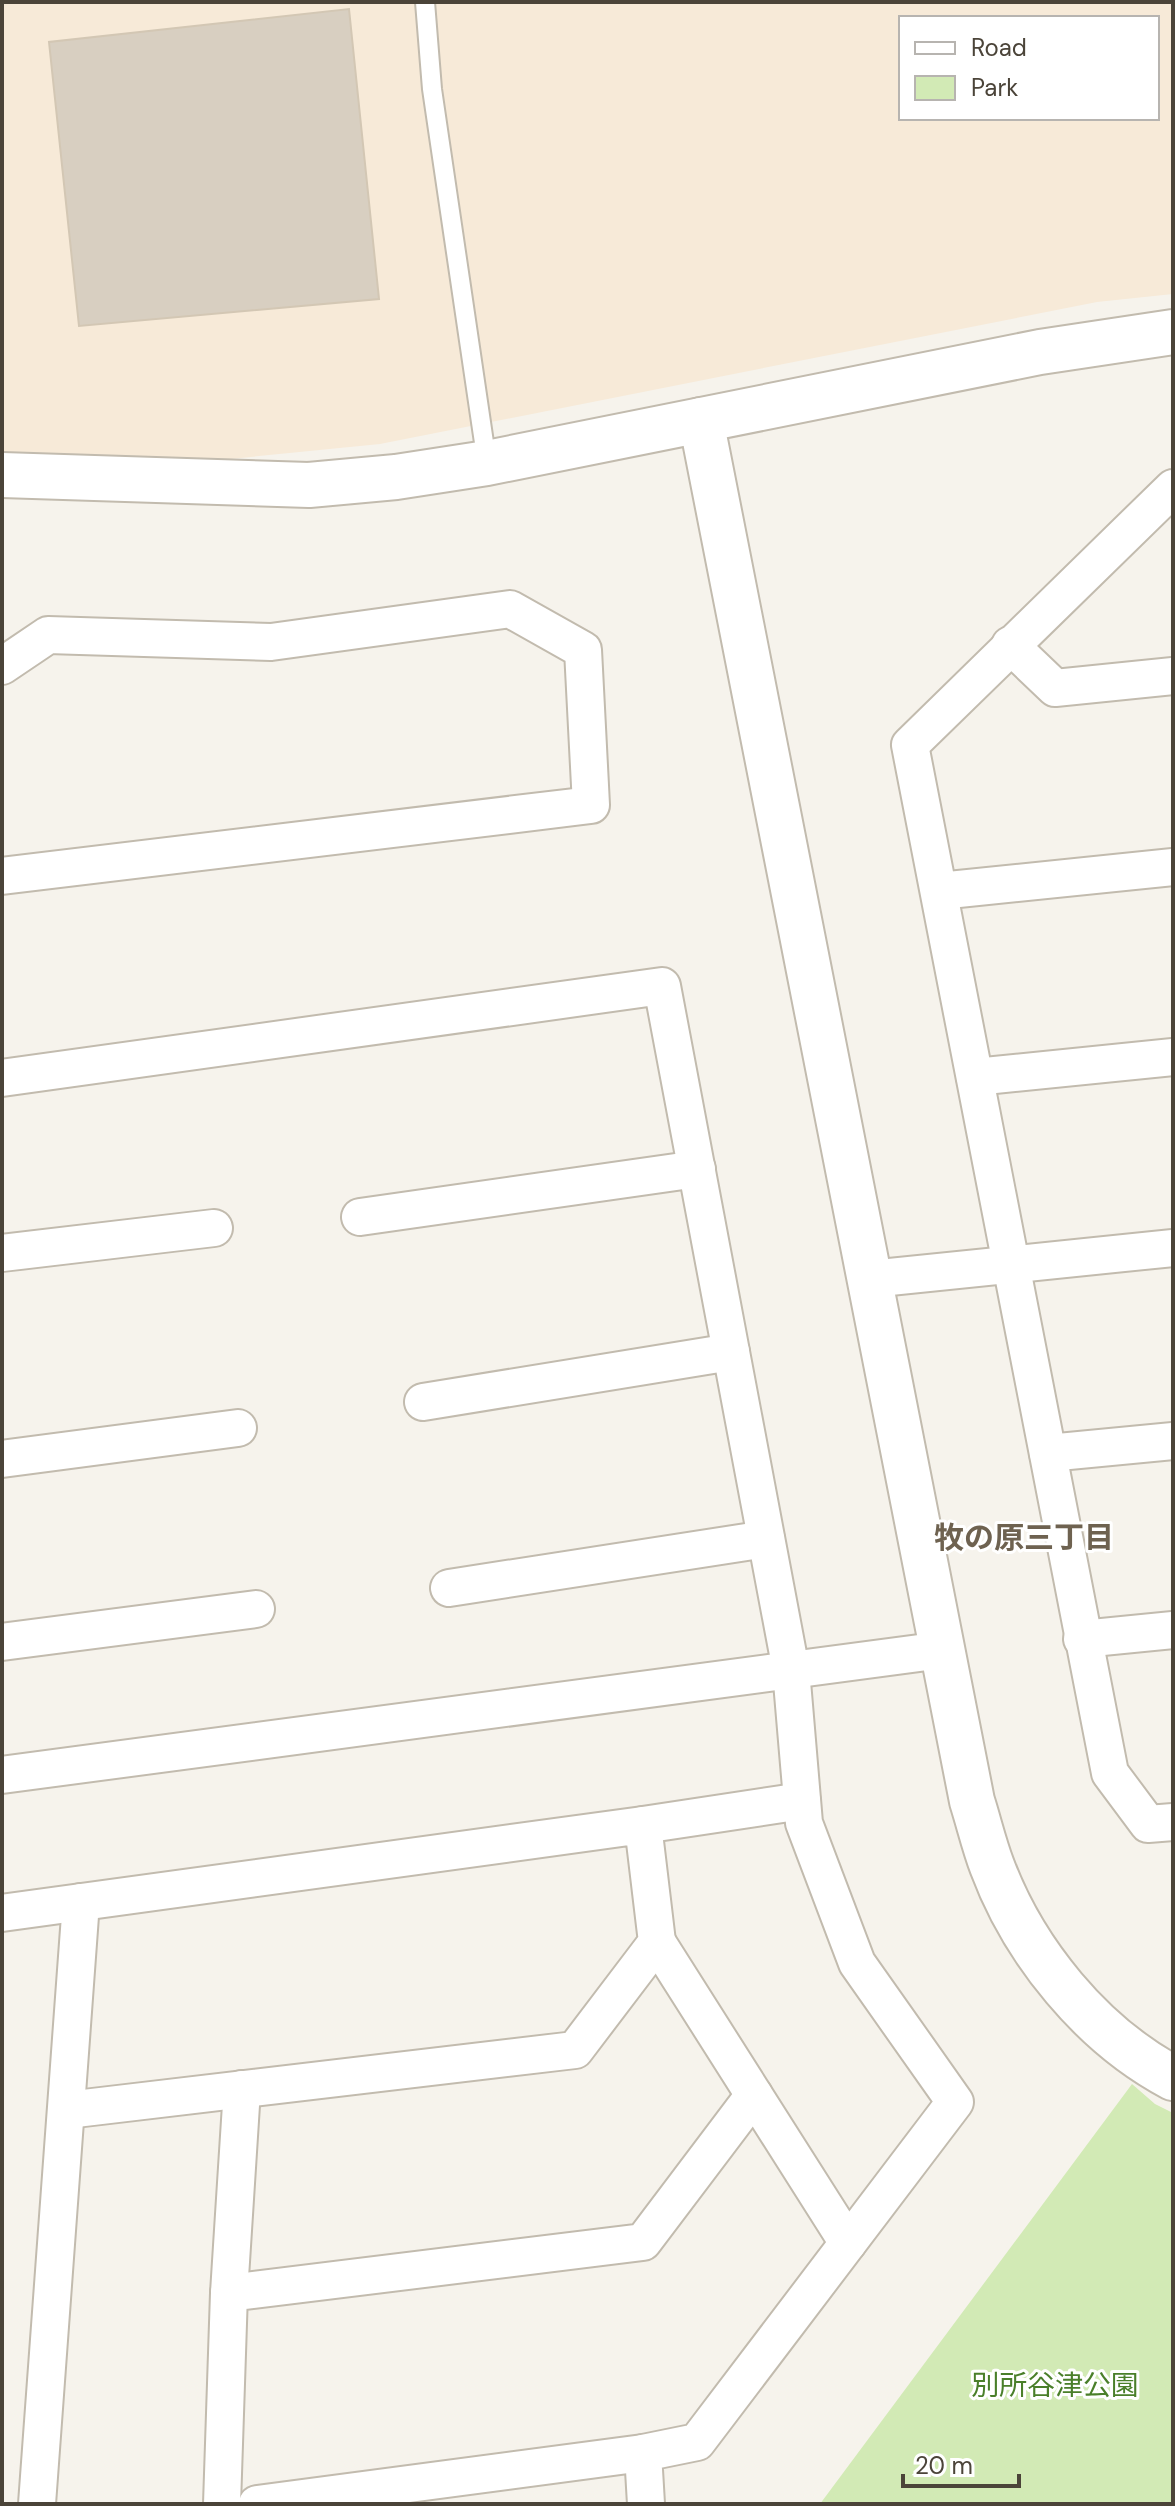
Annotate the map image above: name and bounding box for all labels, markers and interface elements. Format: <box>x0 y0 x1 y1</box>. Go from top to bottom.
legend <box>899 16 1159 120</box>
text: Road <box>971 32 1027 63</box>
text: Park <box>971 72 1018 103</box>
district label: 牧の原三丁目 <box>934 1518 1114 1557</box>
park label: 別所谷津公園 <box>971 2367 1139 2404</box>
scale bar <box>903 2438 1019 2488</box>
text: 20 m <box>915 2450 973 2481</box>

